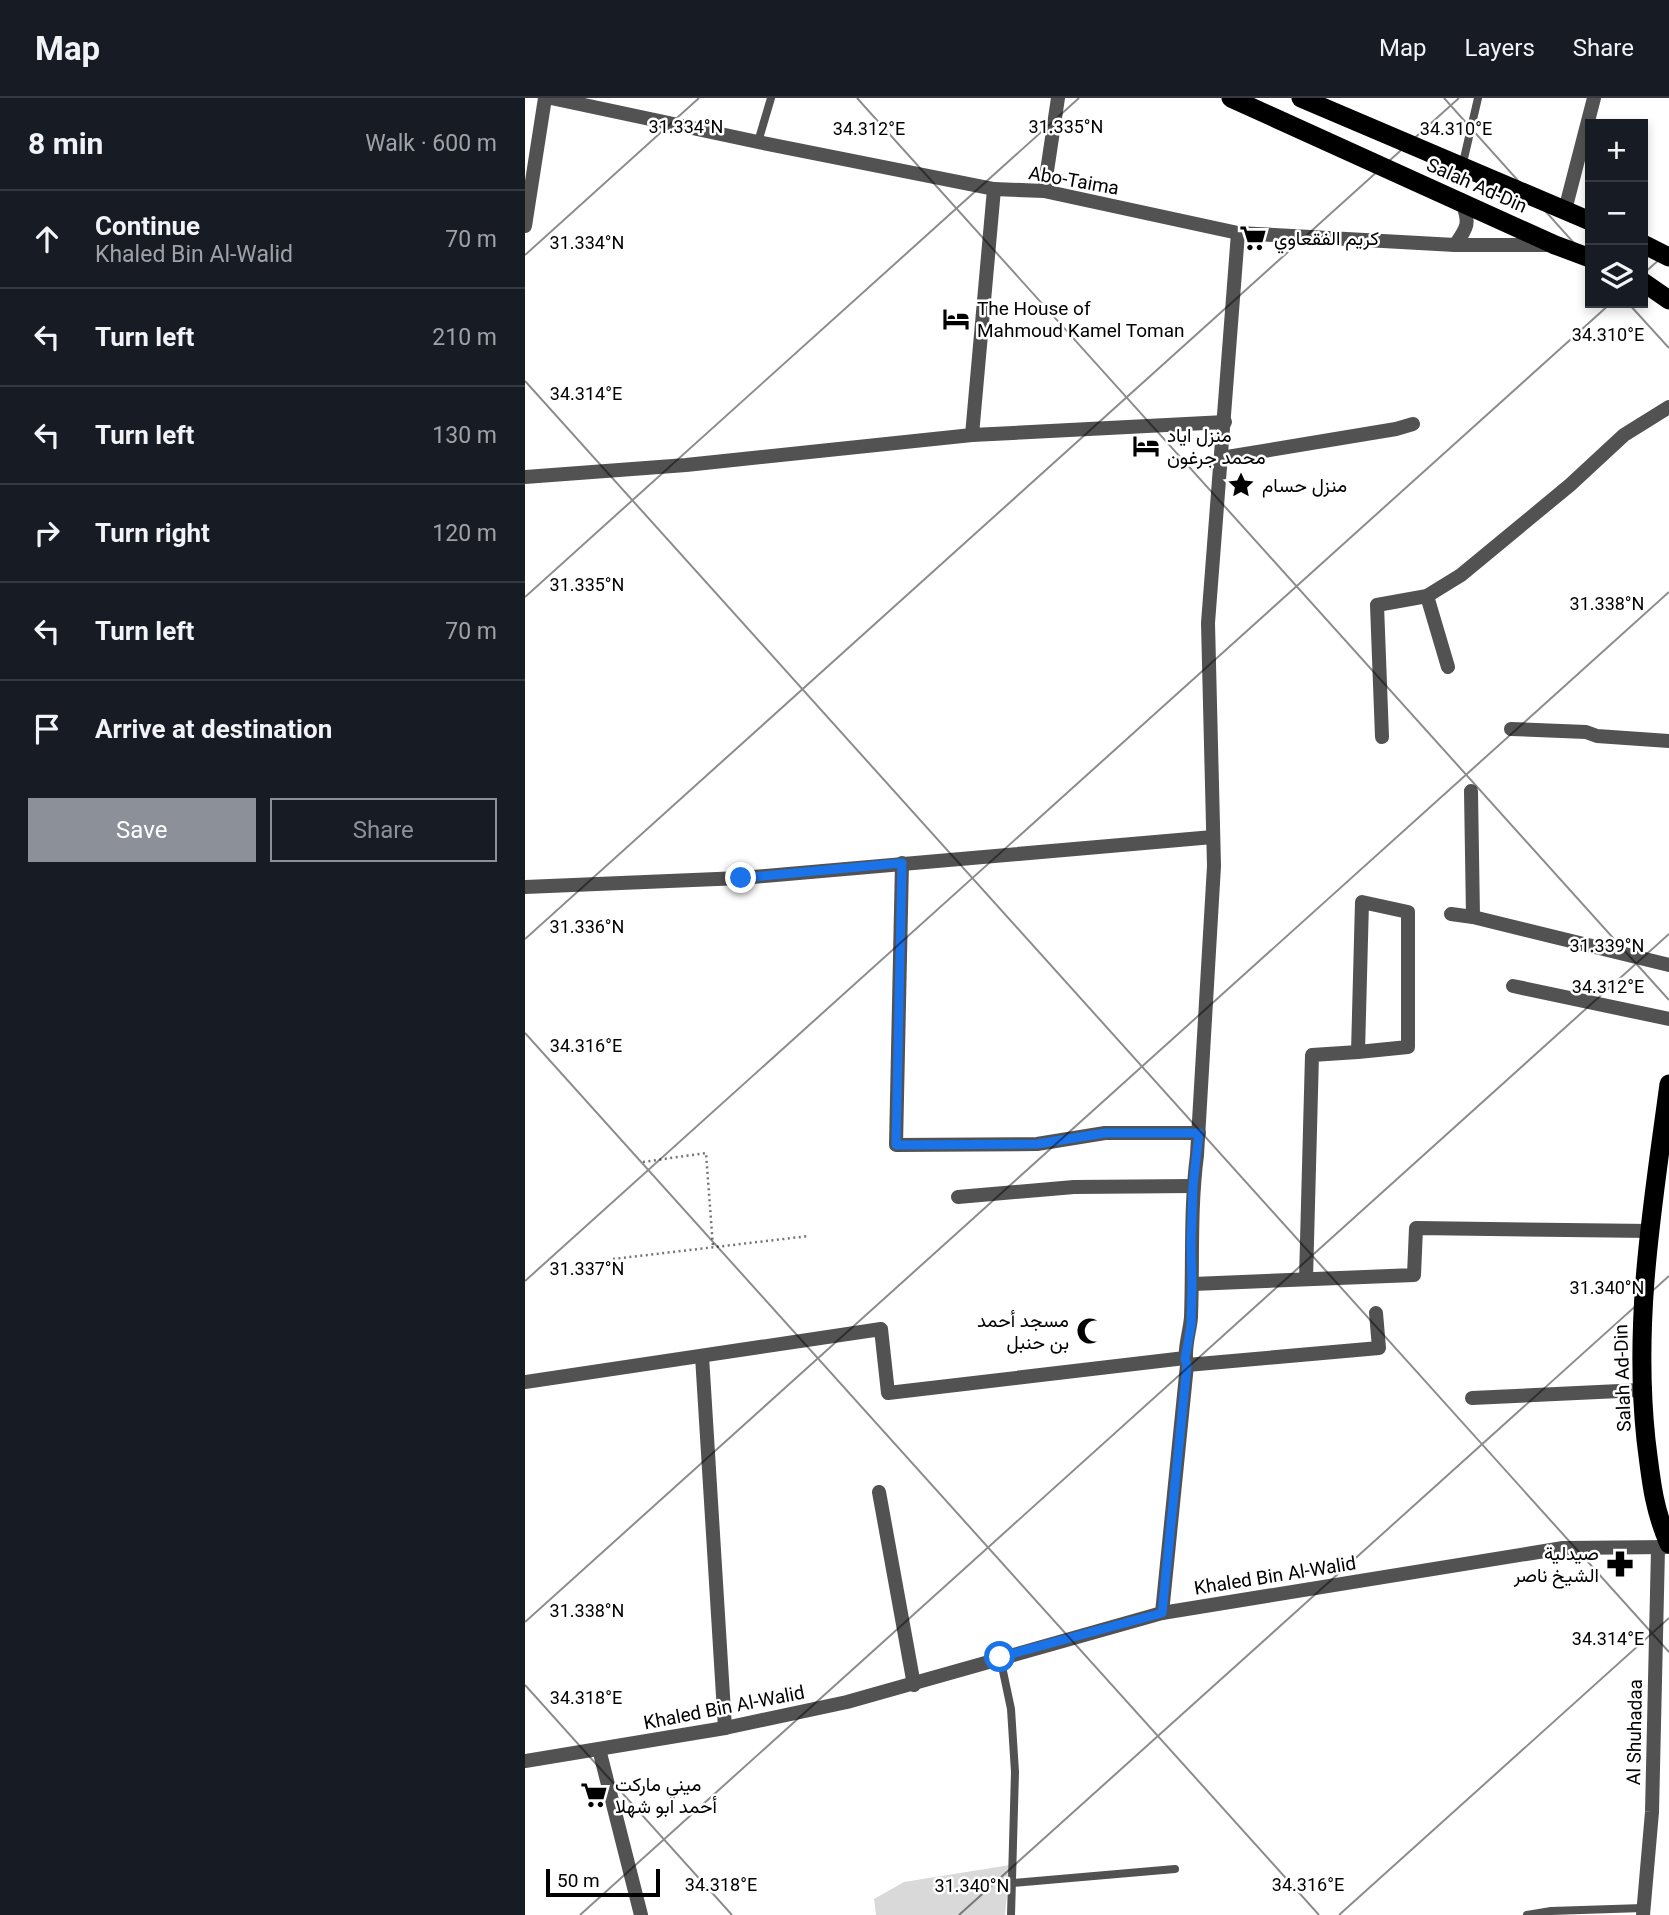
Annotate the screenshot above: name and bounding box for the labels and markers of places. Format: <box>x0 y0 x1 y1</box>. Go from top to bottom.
supermarket icon: كريم الفقعاوي <box>1238 223 1268 253</box>
place label: كريم الفقعاوي <box>1274 227 1379 254</box>
place label: The House of Mahmoud Kamel Toman <box>977 297 1185 342</box>
hotel icon: The House of Mahmoud Kamel Toman <box>941 304 971 334</box>
place label: منزل اياد محمد جرغون <box>1167 424 1266 469</box>
hotel icon: منزل اياد محمد جرغون <box>1131 431 1161 461</box>
place icon: منزل حسام <box>1226 470 1256 500</box>
place label: منزل حسام <box>1262 474 1347 498</box>
place label: مسجد أحمد بن حنبل <box>977 1309 1069 1354</box>
mosque icon: مسجد أحمد بن حنبل <box>1075 1316 1105 1346</box>
place label: صيدلية الشيخ ناصر <box>1513 1542 1599 1589</box>
pharmacy icon: صيدلية الشيخ ناصر <box>1605 1549 1635 1579</box>
place label: ميني ماركت أحمد ابو شهلا <box>615 1773 717 1818</box>
supermarket icon: ميني ماركت أحمد ابو شهلا <box>579 1780 609 1810</box>

